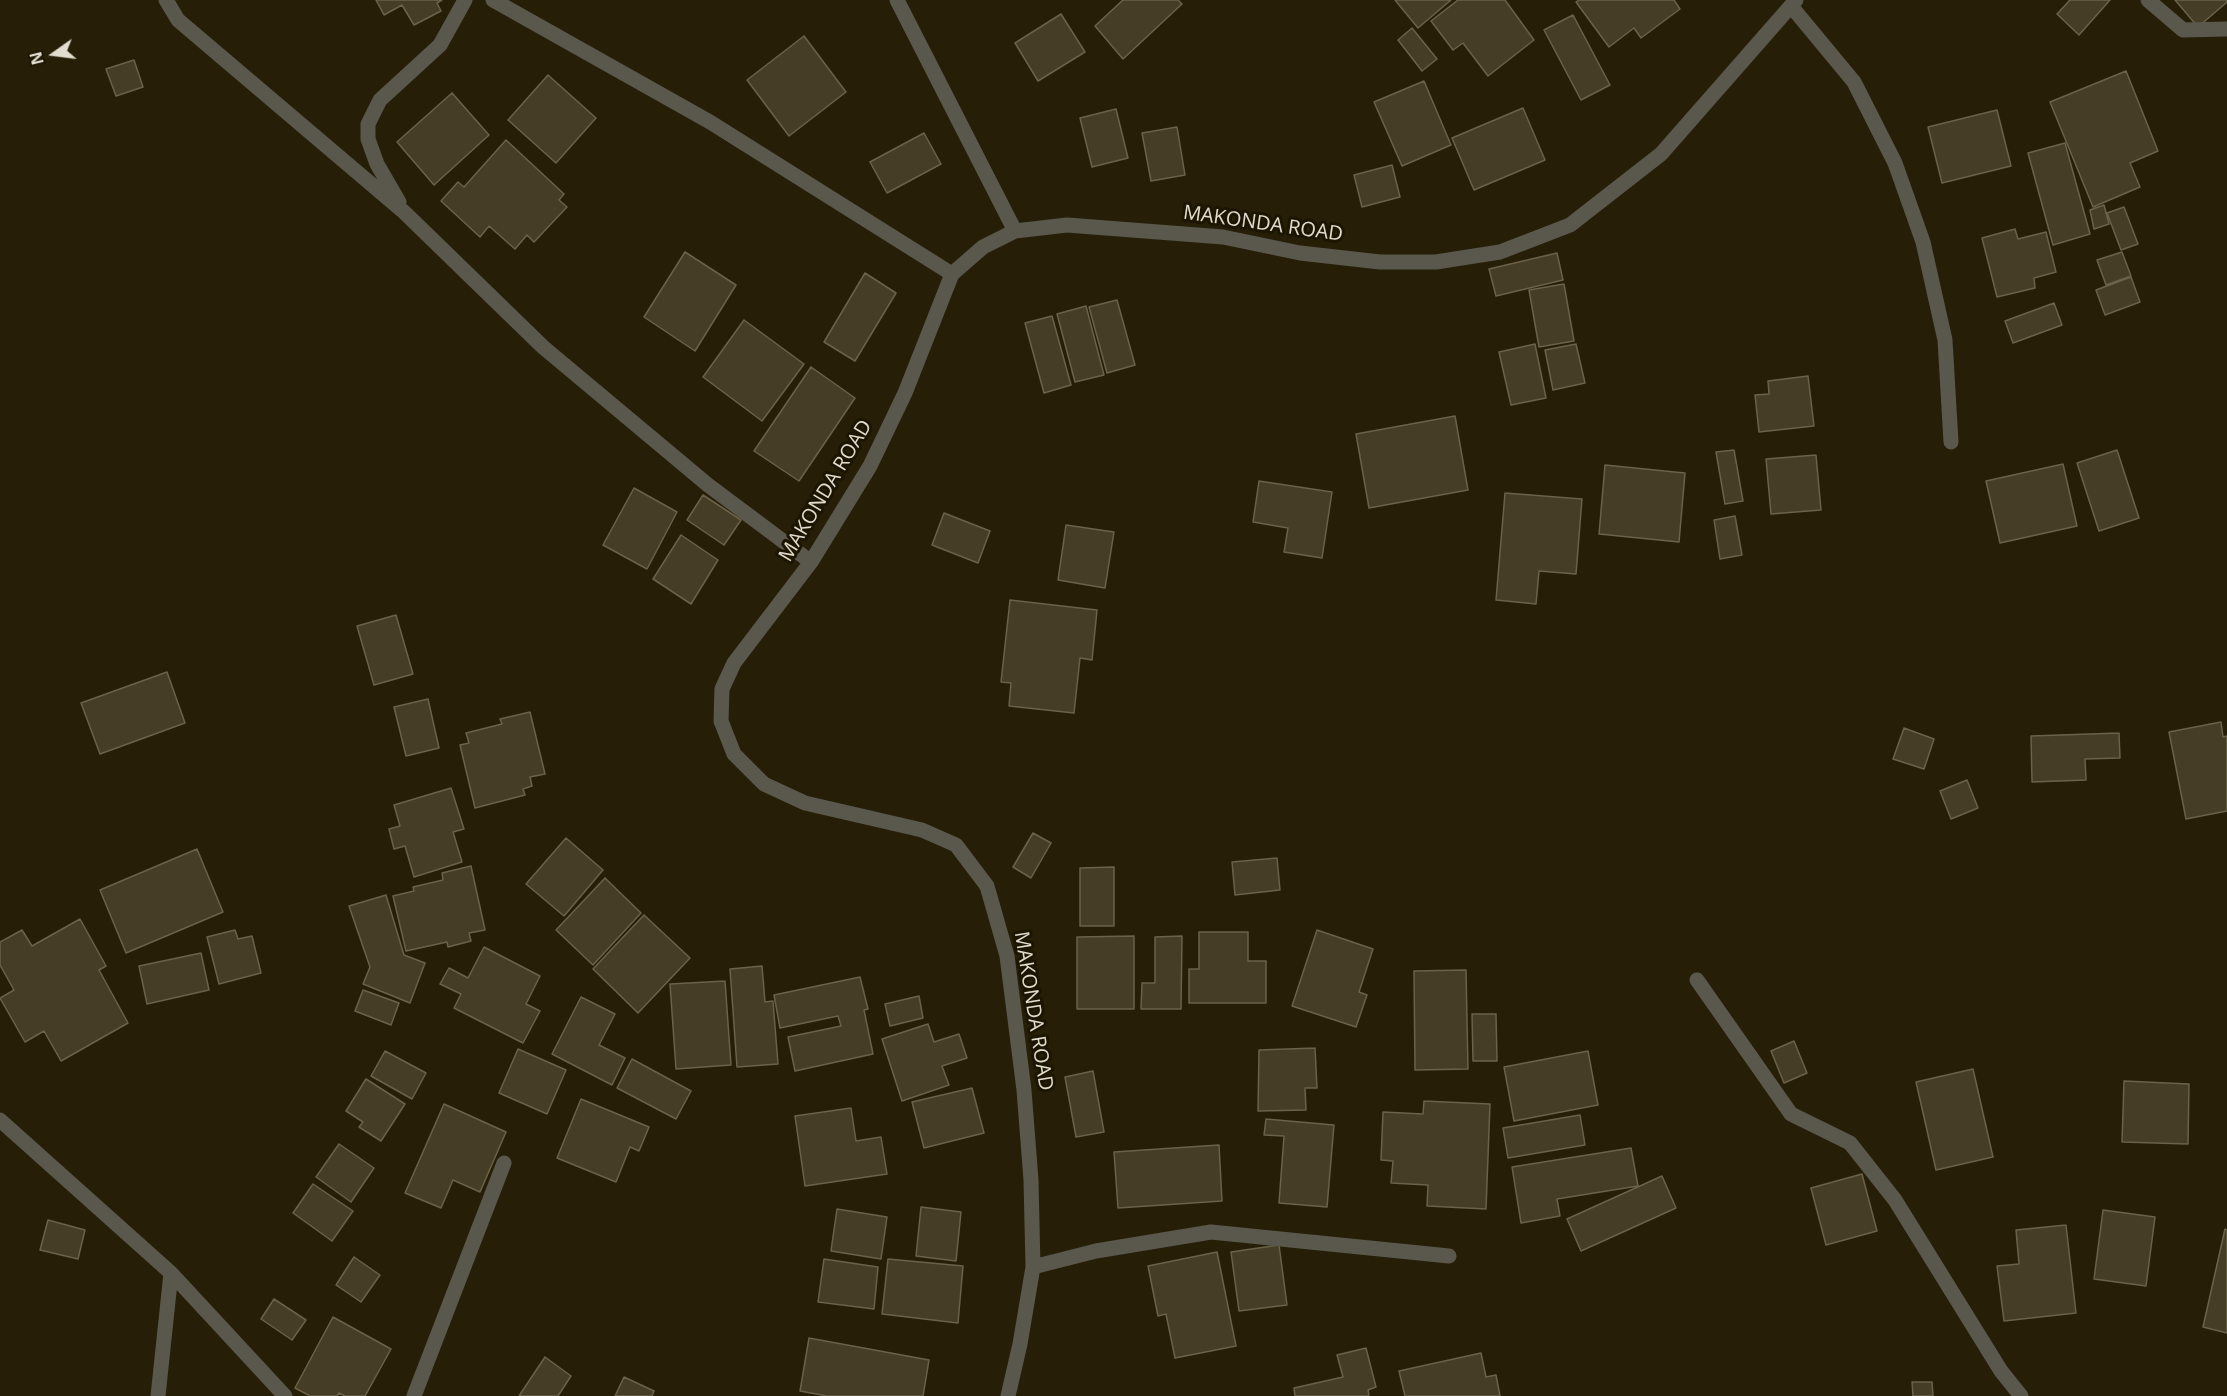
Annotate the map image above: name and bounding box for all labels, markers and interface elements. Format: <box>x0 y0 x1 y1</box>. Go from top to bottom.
north arrow <box>24 24 84 84</box>
text: N <box>24 49 49 67</box>
street label: MAKONDA ROAD <box>1182 201 1344 247</box>
street label: MAKONDA ROAD <box>774 416 878 566</box>
street label: MAKONDA ROAD <box>1009 930 1057 1092</box>

